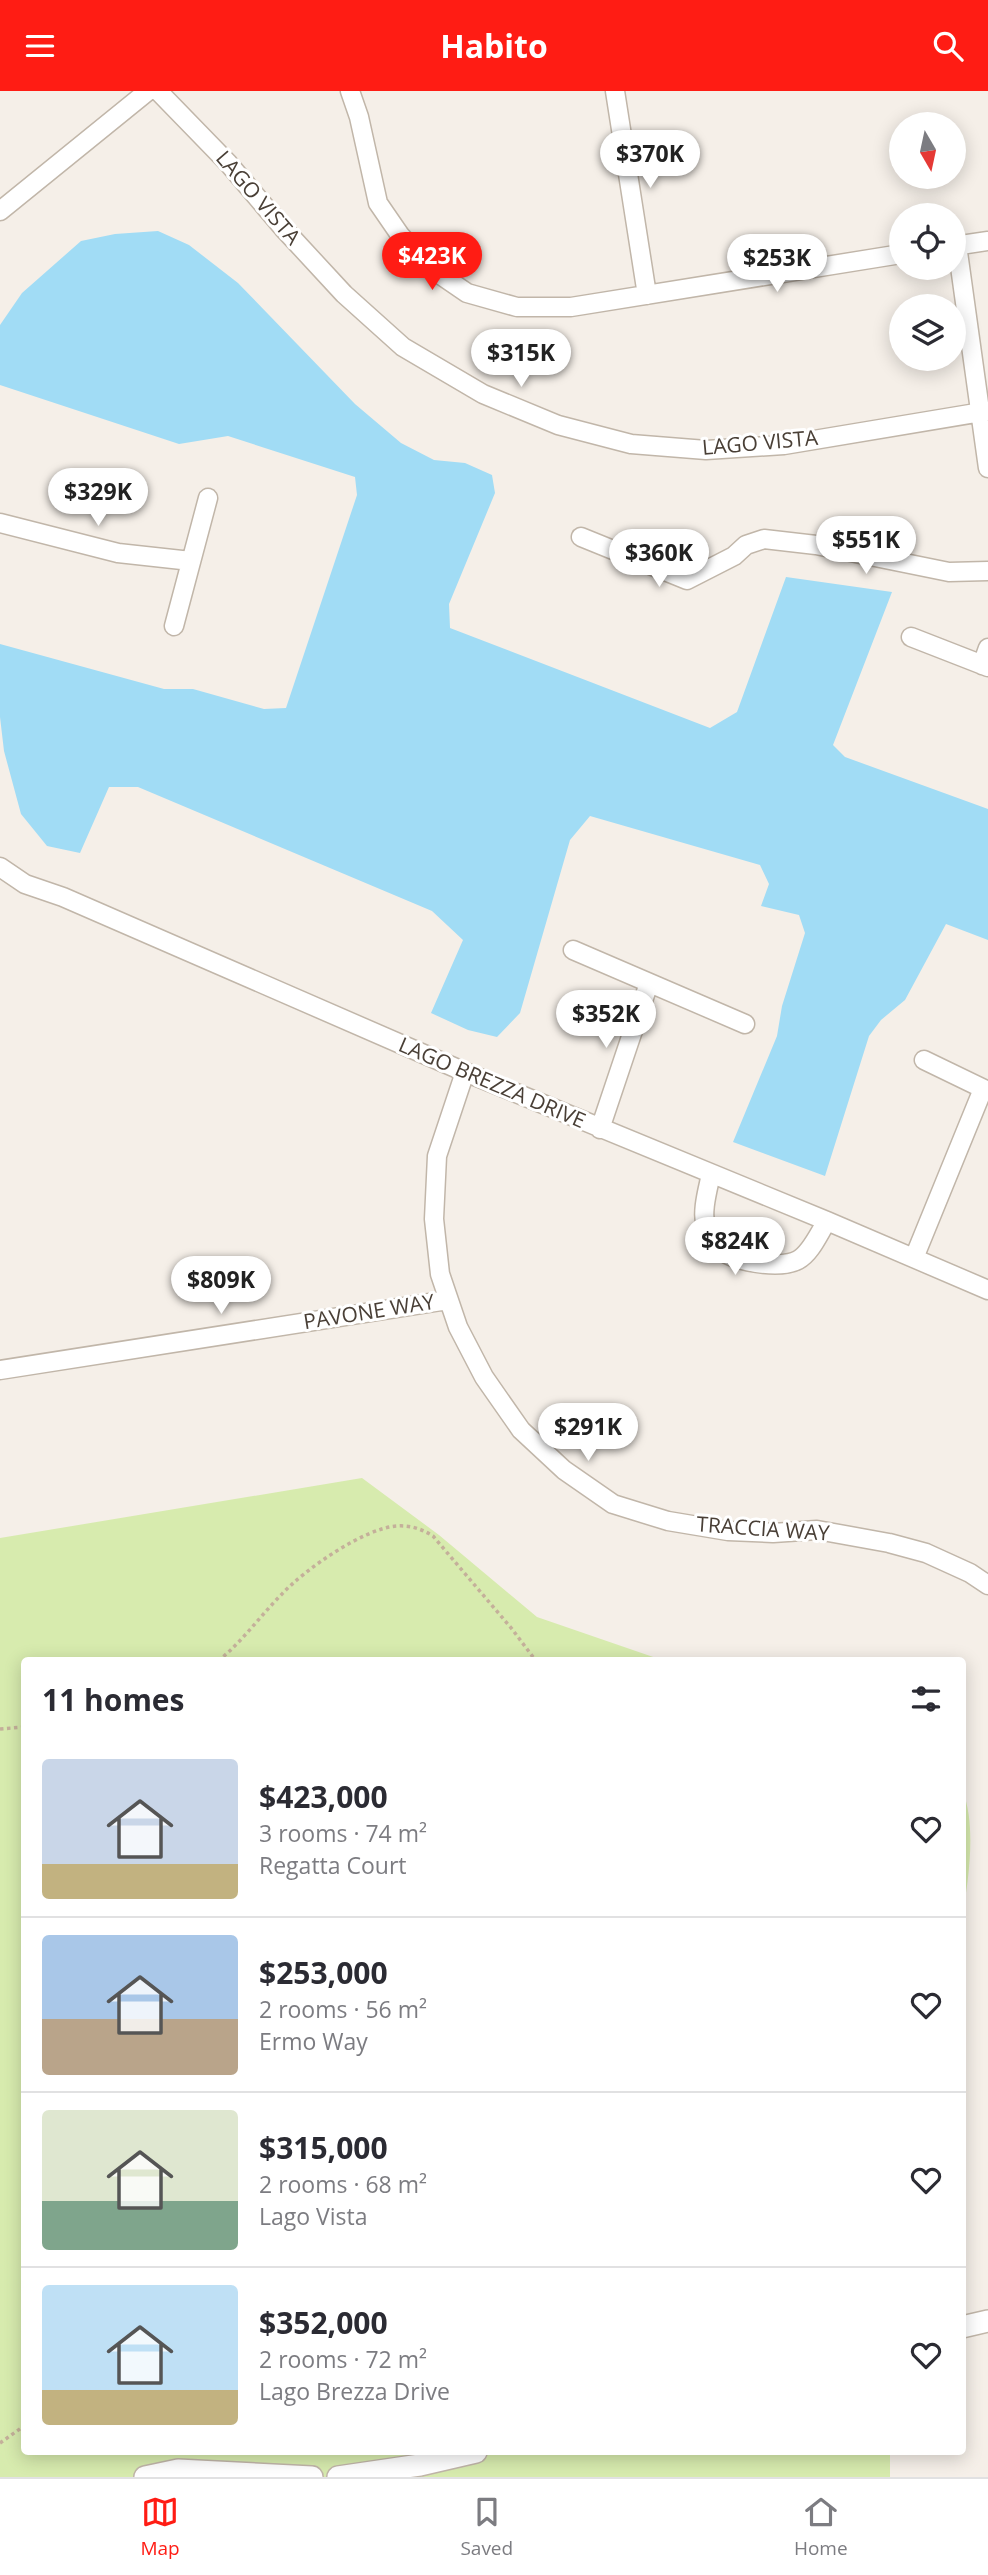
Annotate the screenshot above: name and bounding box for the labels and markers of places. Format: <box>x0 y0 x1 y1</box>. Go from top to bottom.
pin: $370K <box>601 131 699 190</box>
pin: $423K <box>383 233 481 292</box>
pin: $253K <box>728 235 826 294</box>
pin: $315K <box>472 329 570 389</box>
pin: $329K <box>49 469 147 528</box>
pin: $551K <box>817 517 915 576</box>
pin: $360K <box>610 529 708 589</box>
pin: $352K <box>557 991 655 1050</box>
pin: $824K <box>686 1217 784 1277</box>
pin: $809K <box>172 1257 270 1316</box>
pin: $291K <box>539 1403 637 1463</box>

